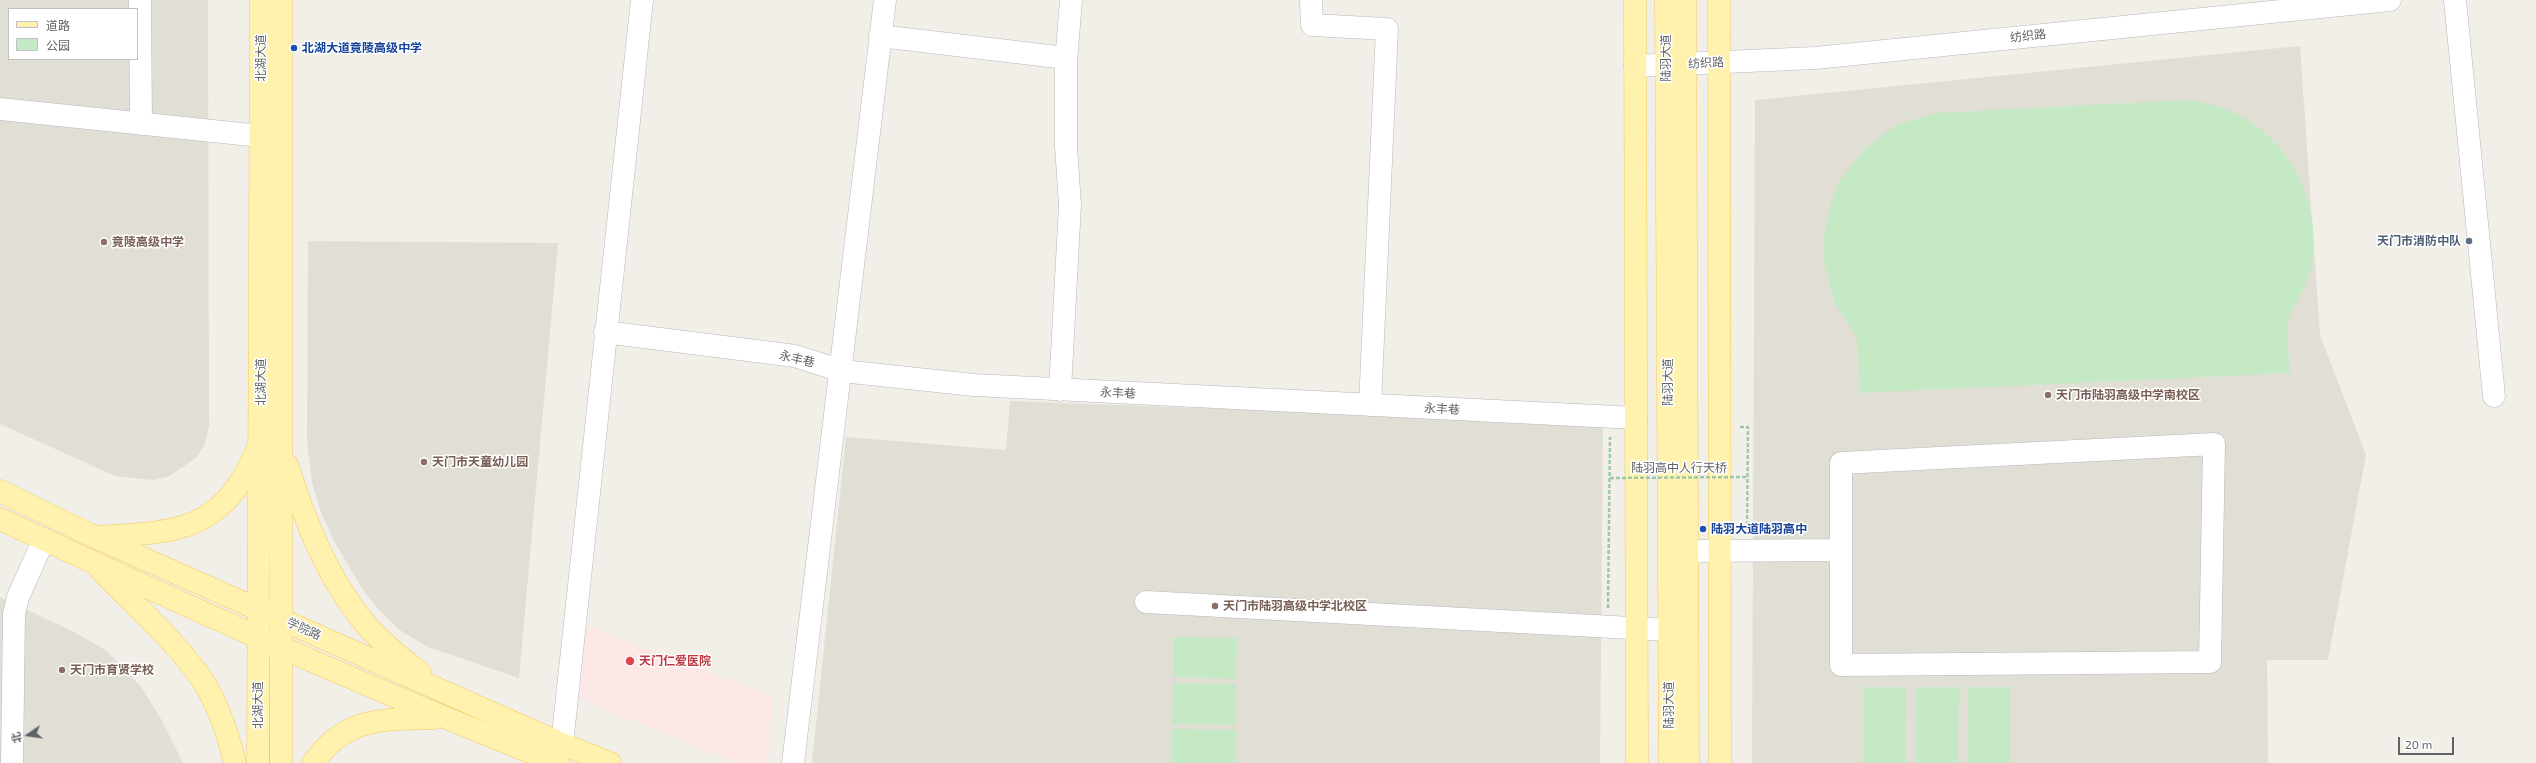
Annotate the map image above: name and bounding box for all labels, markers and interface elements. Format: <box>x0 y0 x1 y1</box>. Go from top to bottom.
legend <box>8 8 138 60</box>
text: 道路 <box>46 18 70 32</box>
street label: 纺织路 <box>2009 27 2047 45</box>
street label: 北湖大道 <box>254 34 268 82</box>
street label: 陆羽大道 <box>1659 34 1673 82</box>
text: 公园 <box>46 38 70 52</box>
place label: 北湖大道竟陵高级中学 <box>302 41 422 55</box>
marker: 北湖大道竟陵高级中学 <box>289 43 299 53</box>
street label: 纺织路 <box>1688 55 1724 71</box>
place label: 天门市消防中队 <box>2377 234 2461 248</box>
place label: 竟陵高级中学 <box>112 235 184 249</box>
marker: 天门市消防中队 <box>2464 236 2474 246</box>
marker: 竟陵高级中学 <box>99 237 109 247</box>
street label: 永丰巷 <box>778 348 816 370</box>
street label: 北湖大道 <box>254 358 268 406</box>
street label: 陆羽大道 <box>1661 358 1675 406</box>
street label: 永丰巷 <box>1100 385 1136 401</box>
place label: 天门市陆羽高级中学南校区 <box>2056 388 2200 402</box>
marker: 天门市陆羽高级中学南校区 <box>2043 390 2053 400</box>
street label: 永丰巷 <box>1424 401 1460 417</box>
place label: 天门市天童幼儿园 <box>432 455 528 469</box>
marker: 天门市天童幼儿园 <box>419 457 429 467</box>
street label: 陆羽高中人行天桥 <box>1631 461 1727 475</box>
place label: 陆羽大道陆羽高中 <box>1711 522 1807 536</box>
marker: 陆羽大道陆羽高中 <box>1698 524 1708 534</box>
place label: 天门市陆羽高级中学北校区 <box>1223 599 1367 613</box>
marker: 天门市陆羽高级中学北校区 <box>1210 601 1220 611</box>
street label: 学院路 <box>285 615 323 643</box>
place label: 天门仁爱医院 <box>639 654 711 668</box>
marker: 天门仁爱医院 <box>624 655 636 667</box>
place label: 天门市育贤学校 <box>70 663 154 677</box>
marker: 天门市育贤学校 <box>57 665 67 675</box>
street label: 北湖大道 <box>251 681 265 729</box>
street label: 陆羽大道 <box>1662 681 1676 729</box>
north arrow <box>8 715 48 755</box>
scale bar <box>2400 729 2456 755</box>
text: 北 <box>8 731 23 745</box>
text: 20 m <box>2405 737 2432 751</box>

